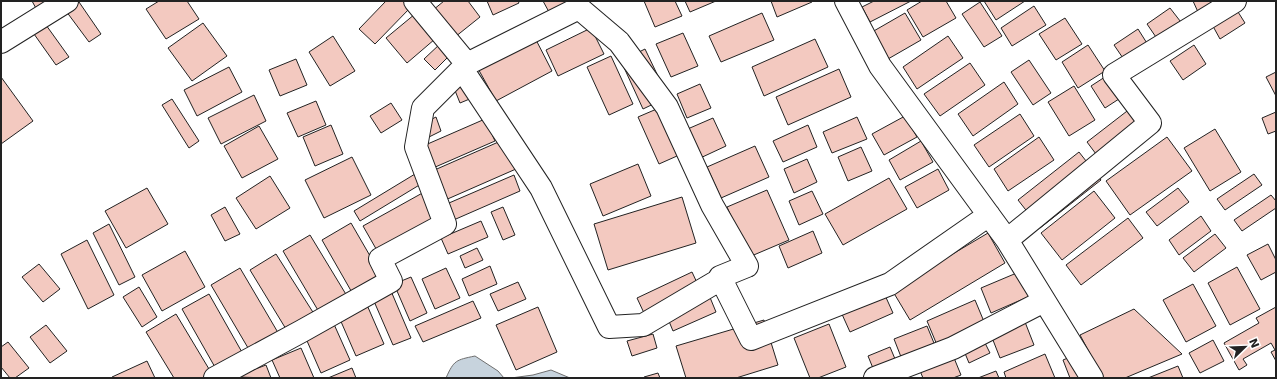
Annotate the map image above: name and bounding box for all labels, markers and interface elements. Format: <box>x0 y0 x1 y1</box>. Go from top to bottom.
north arrow <box>1225 327 1265 367</box>
text: N <box>1246 337 1262 350</box>

